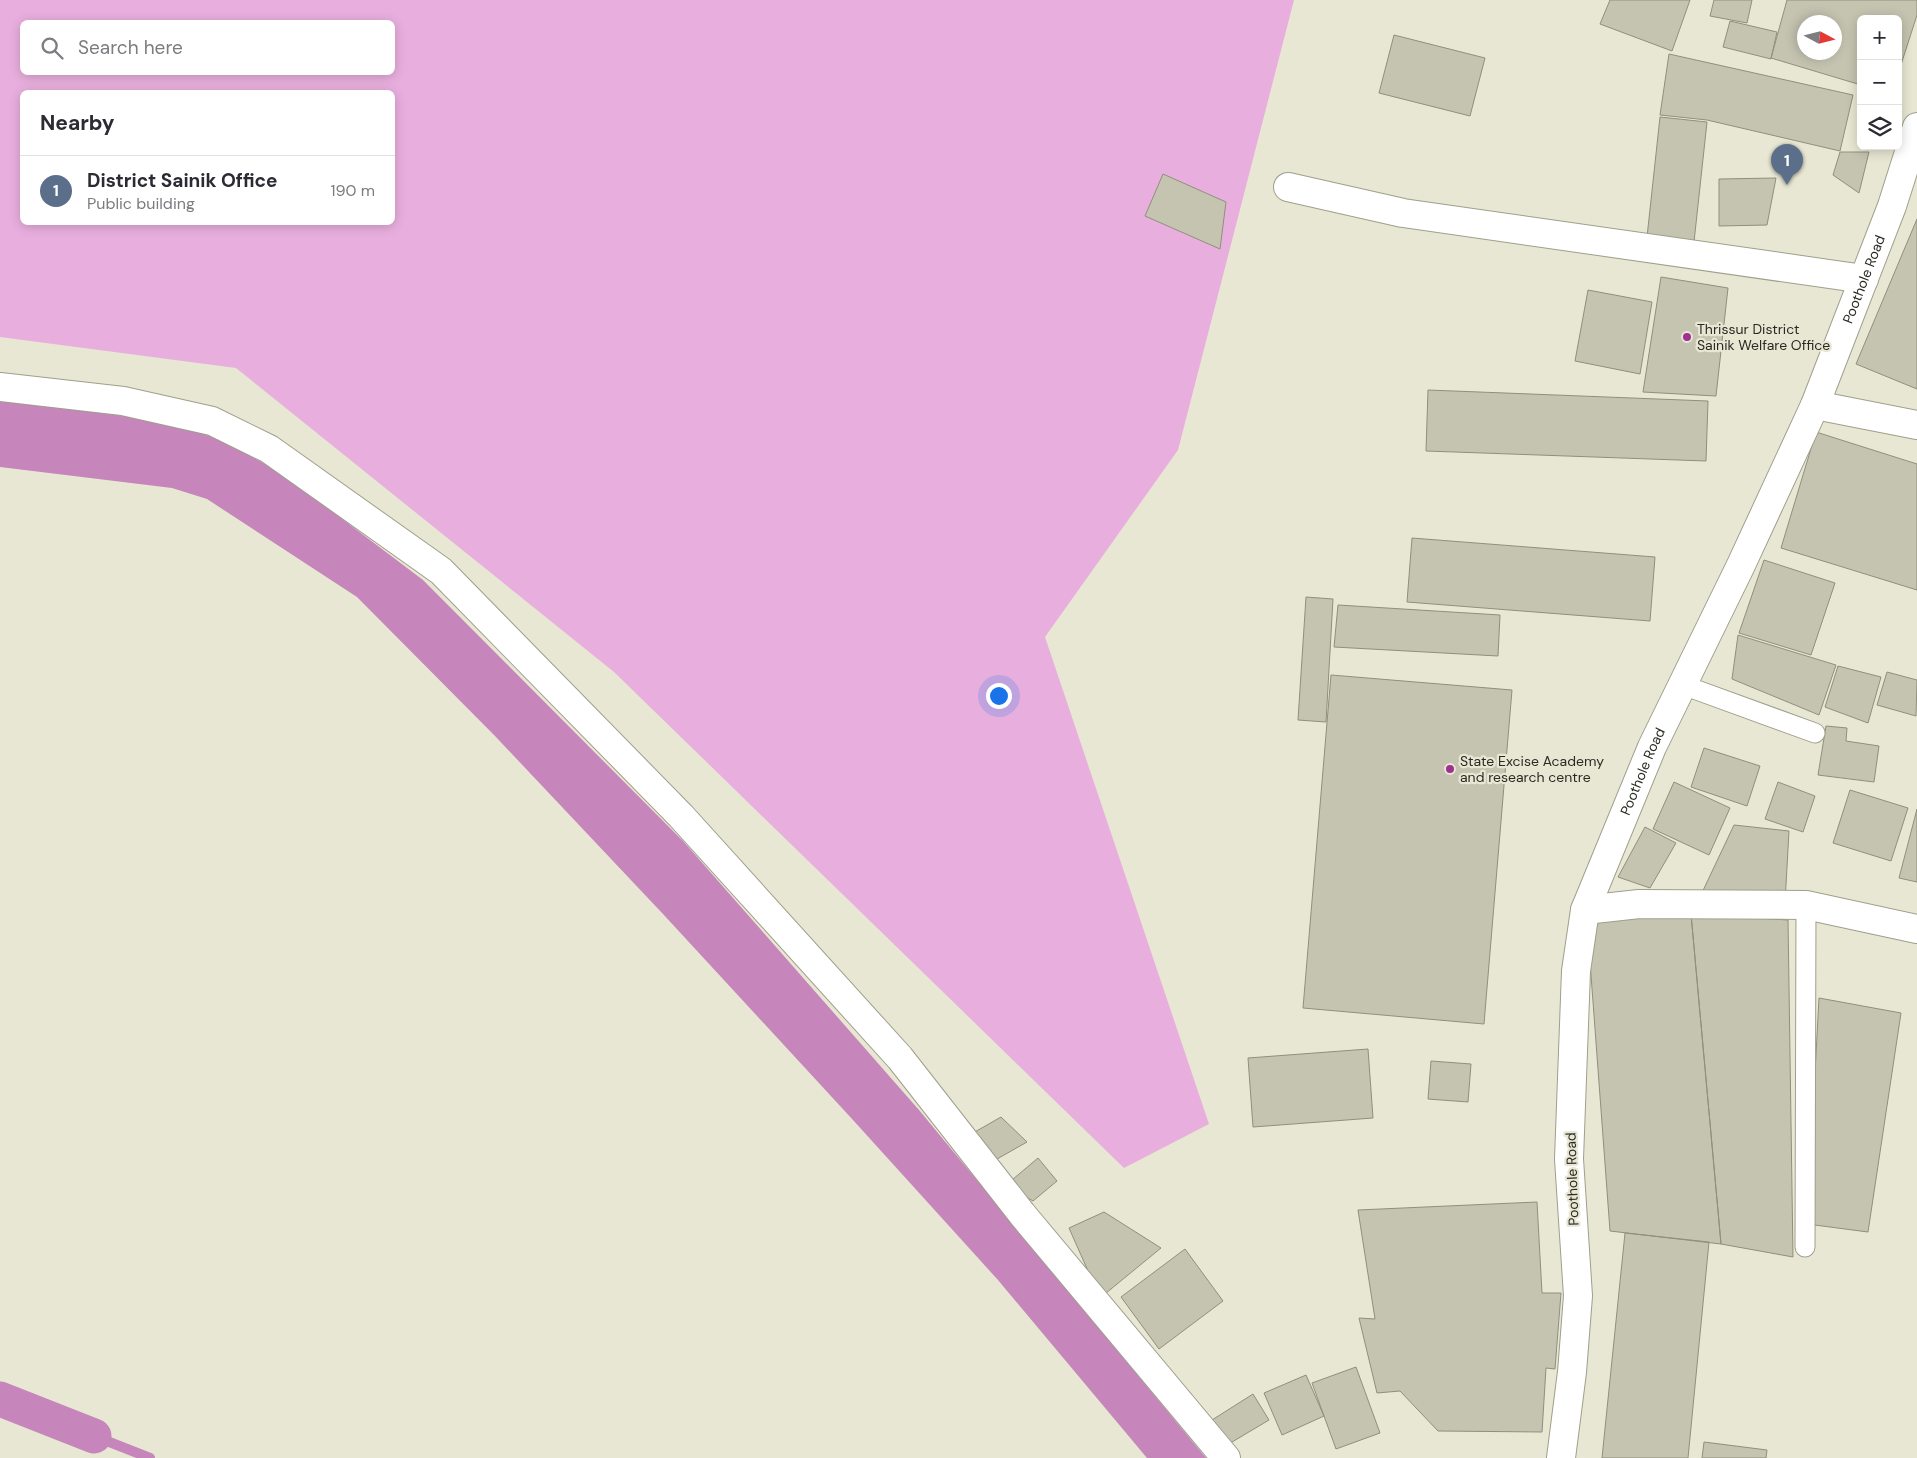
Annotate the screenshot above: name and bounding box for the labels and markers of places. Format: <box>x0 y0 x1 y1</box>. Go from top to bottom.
pin: 1 <box>1771 144 1803 185</box>
place label: Thrissur District Sainik Welfare Office <box>1697 320 1830 354</box>
marker: Thrissur District Sainik Welfare Office <box>1681 331 1693 343</box>
place label: State Excise Academy and research centre <box>1460 752 1604 786</box>
marker: State Excise Academy and research centre <box>1444 763 1456 775</box>

